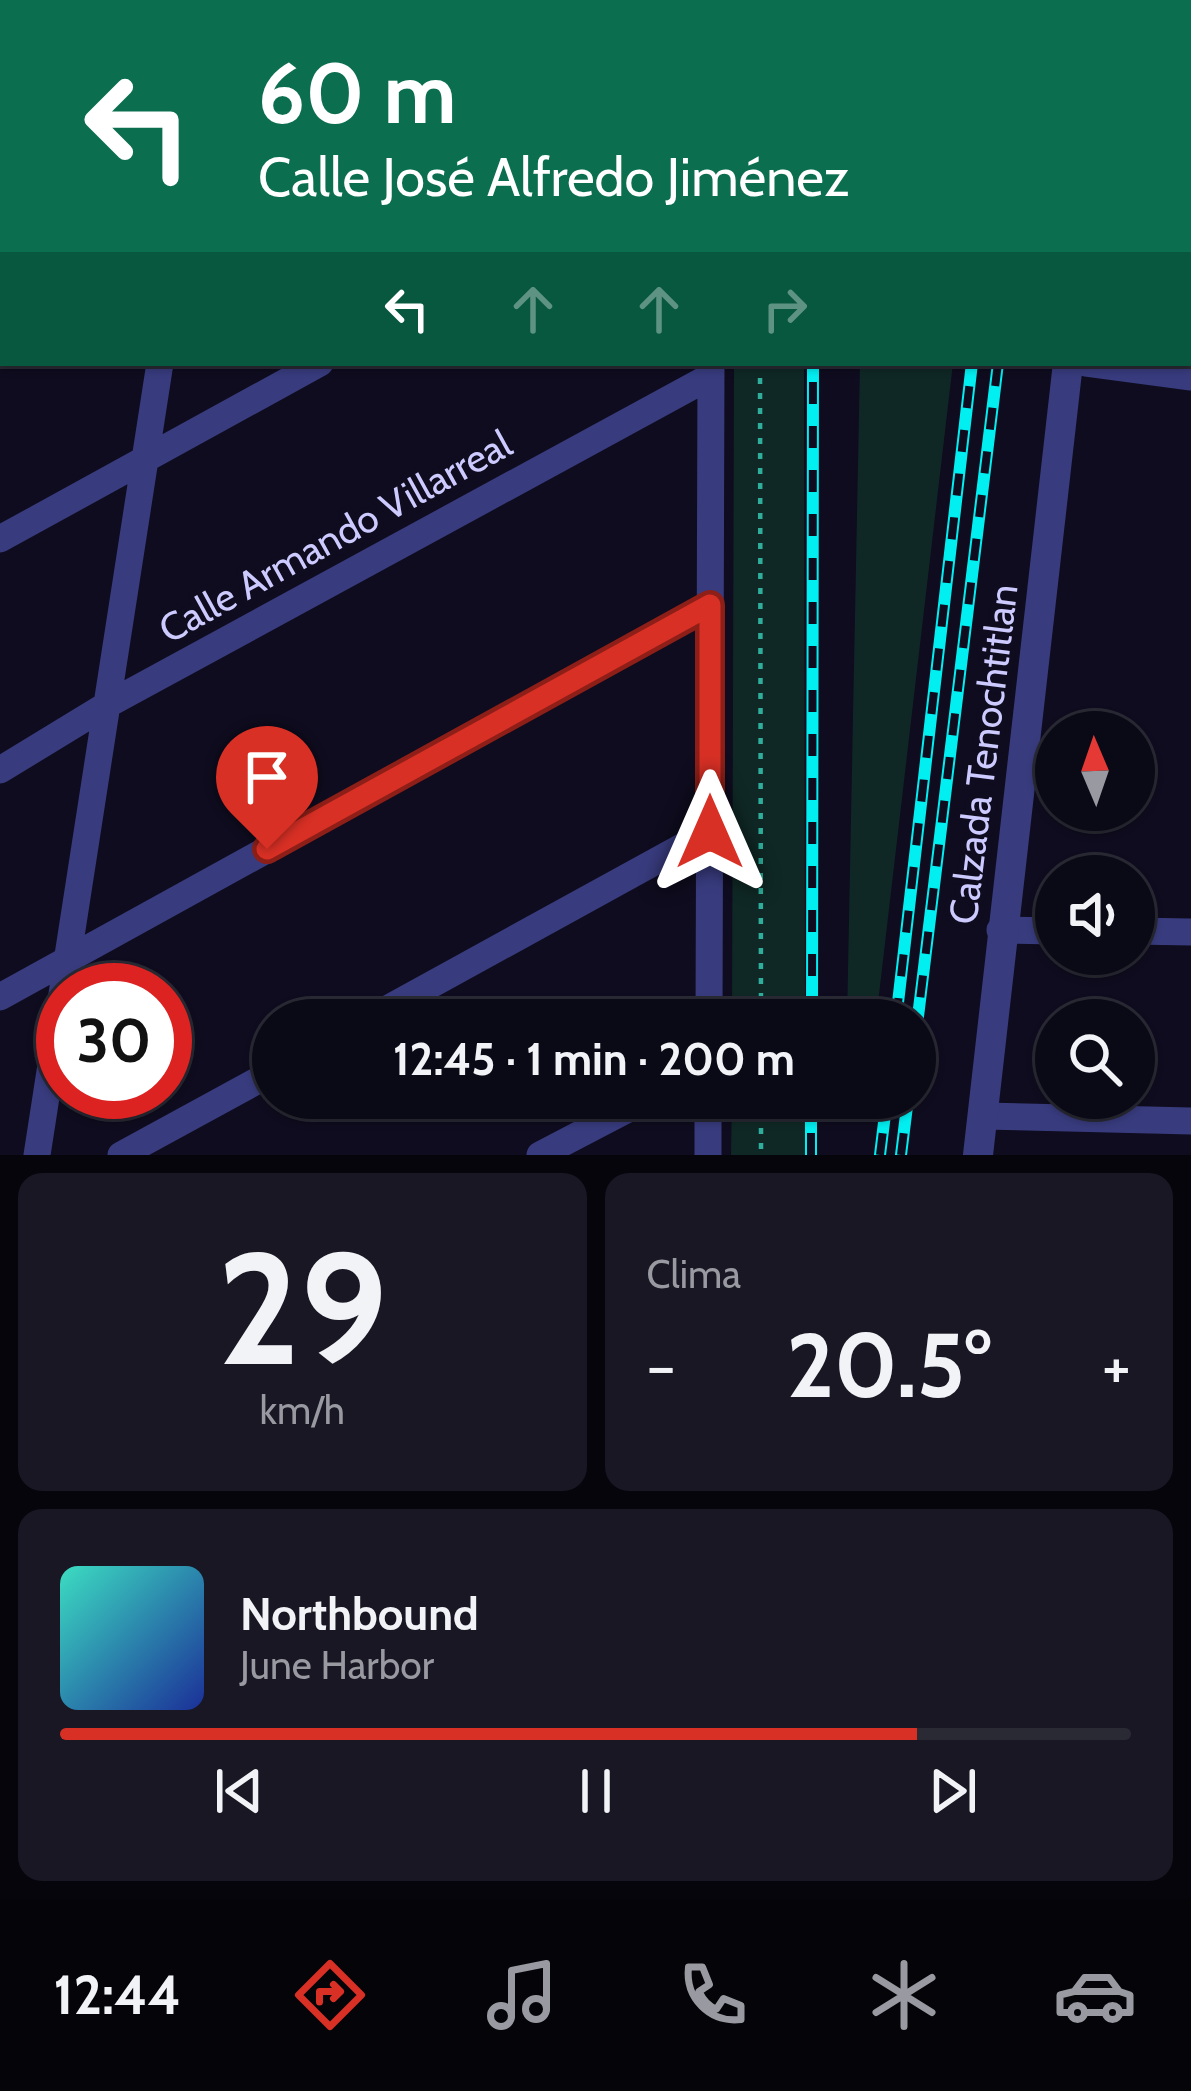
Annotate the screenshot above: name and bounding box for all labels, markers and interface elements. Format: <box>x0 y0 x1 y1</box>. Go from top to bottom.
text: 60 m <box>258 42 456 144</box>
icon: left <box>60 48 216 204</box>
text: Calle José Alfredo Jiménez <box>258 144 849 210</box>
icon: left <box>374 276 440 342</box>
icon: ahead <box>500 276 566 342</box>
icon: ahead <box>626 276 692 342</box>
icon: right <box>752 276 818 342</box>
street label: Calle Armando Villarreal <box>150 419 520 653</box>
street label: Calzada Tenochtitlan <box>938 581 1028 927</box>
north arrow <box>1035 711 1155 831</box>
map controls <box>1035 711 1155 1119</box>
pin <box>216 726 318 849</box>
icon: arrive <box>234 744 300 810</box>
position arrow <box>647 769 773 895</box>
button: sound <box>1035 855 1155 975</box>
speed limit sign: 30 <box>36 963 192 1119</box>
button: search <box>1035 999 1155 1119</box>
text: 12:45 · 1 min · 200 m <box>393 1032 795 1086</box>
text: 29 <box>217 1213 387 1403</box>
text: Clima <box>647 1250 741 1298</box>
text: 20.5° <box>787 1310 991 1420</box>
text: − <box>647 1325 676 1406</box>
text: + <box>1102 1325 1131 1406</box>
text: km/h <box>260 1386 345 1434</box>
text: Northbound <box>240 1587 479 1641</box>
text: June Harbor <box>240 1641 434 1689</box>
icon: previous <box>206 1758 272 1824</box>
icon: pause <box>563 1758 629 1824</box>
icon: next <box>920 1758 986 1824</box>
icon: directions <box>288 1953 372 2037</box>
icon: music <box>480 1953 564 2037</box>
icon: phone <box>671 1953 755 2037</box>
icon: climate <box>862 1953 946 2037</box>
icon: car <box>1053 1953 1137 2037</box>
text: 12:44 <box>54 1962 181 2028</box>

